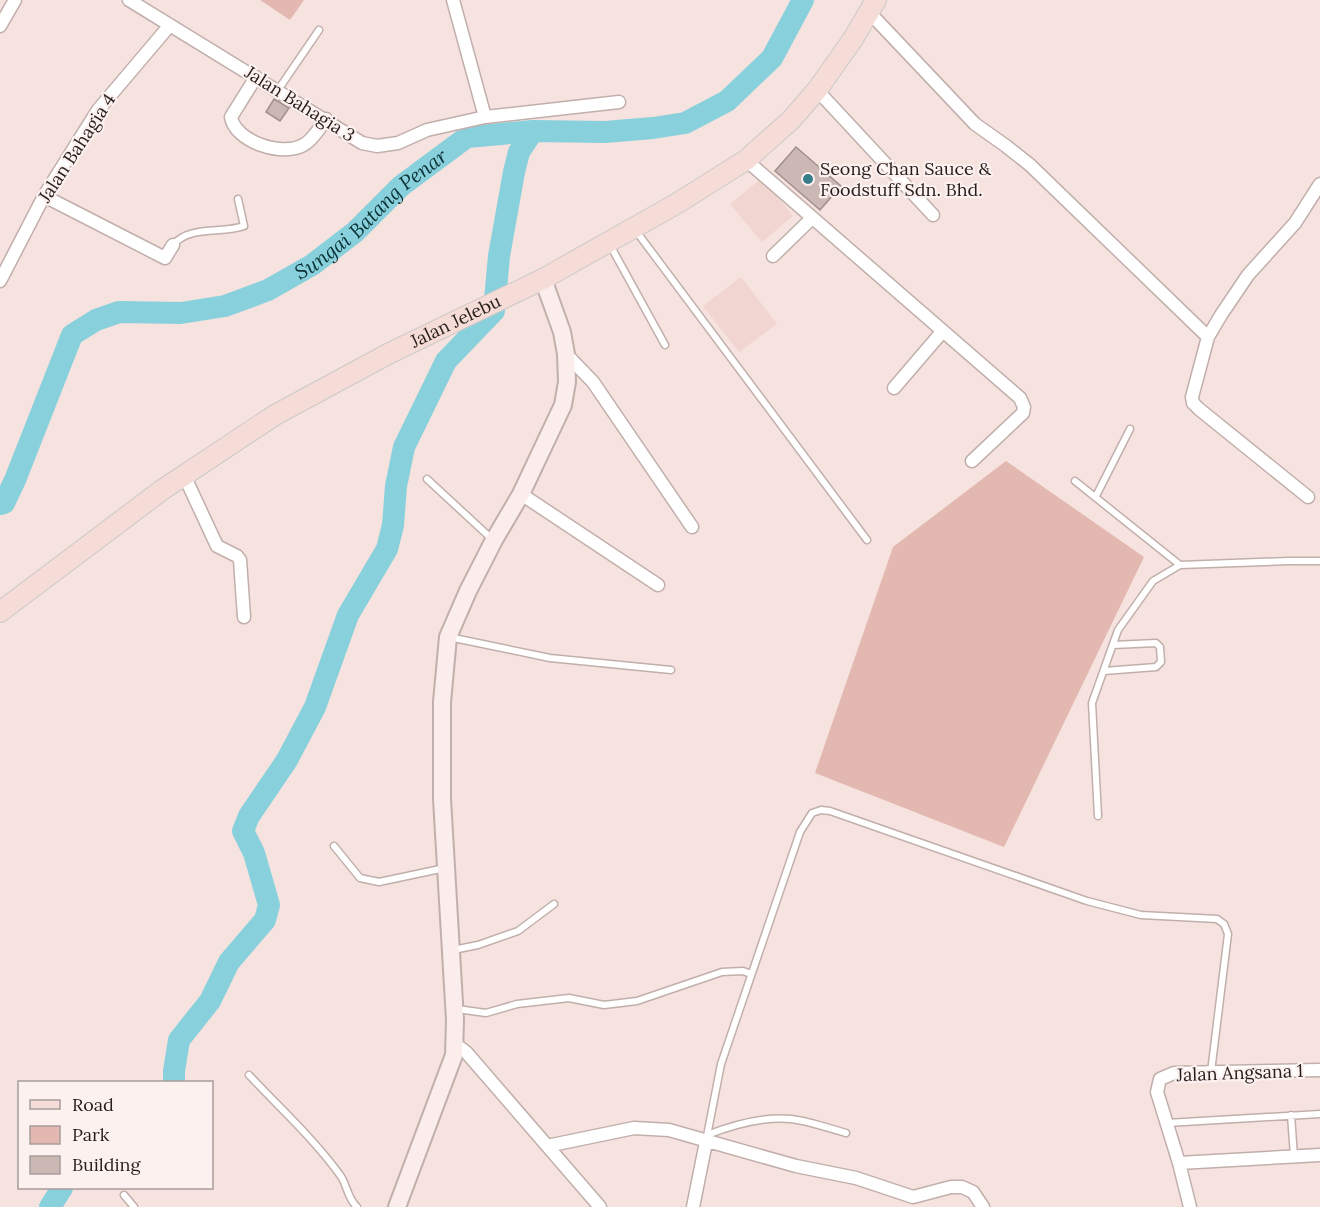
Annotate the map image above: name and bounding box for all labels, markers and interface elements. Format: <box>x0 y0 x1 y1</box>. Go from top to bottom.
street label: Jalan Bahagia 3 <box>240 60 360 147</box>
street label: Jalan Bahagia 4 <box>32 89 120 207</box>
water label: Sungai Batang Penar <box>290 143 453 284</box>
place label: Seong Chan Sauce & Foodstuff Sdn. Bhd. <box>820 157 991 201</box>
marker: Seong Chan Sauce & Foodstuff Sdn. Bhd. <box>801 172 815 186</box>
street label: Jalan Jelebu <box>406 289 505 353</box>
street label: Jalan Angsana 1 <box>1175 1059 1304 1086</box>
legend <box>18 1081 213 1189</box>
text: Road <box>72 1093 114 1116</box>
text: Park <box>72 1123 110 1146</box>
text: Building <box>72 1153 142 1176</box>

